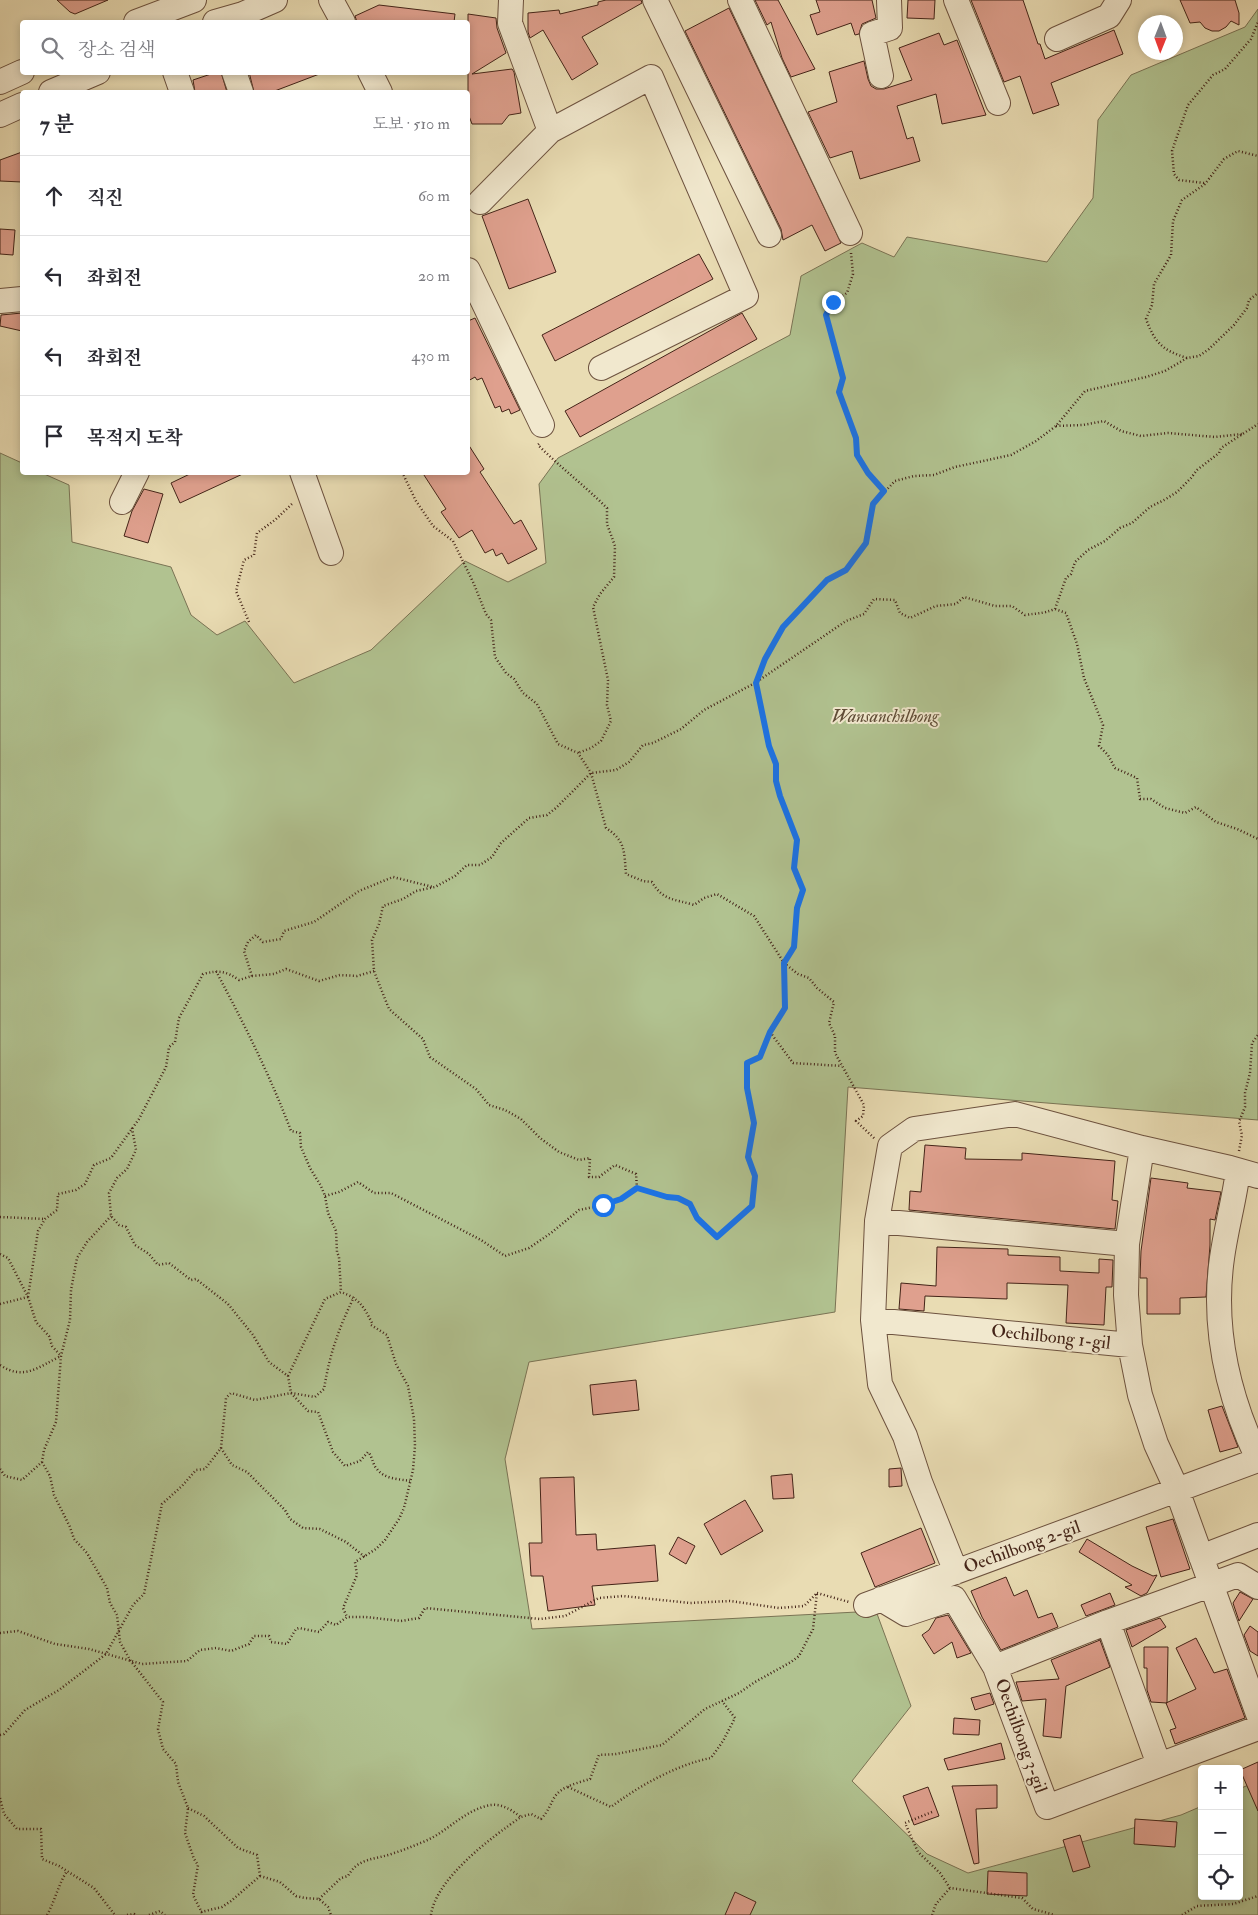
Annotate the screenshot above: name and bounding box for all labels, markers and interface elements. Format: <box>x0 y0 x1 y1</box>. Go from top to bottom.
north arrow <box>1138 15 1183 60</box>
search box <box>20 20 470 75</box>
icon: search <box>38 34 66 62</box>
text: 장소 검색 <box>78 38 155 62</box>
text: 7 분 <box>40 111 74 138</box>
text: 도보 · 510 m <box>373 114 450 134</box>
icon: ahead <box>40 182 68 210</box>
text: 직진 <box>87 186 124 210</box>
text: 60 m <box>418 186 450 206</box>
icon: left <box>40 262 68 290</box>
text: 좌회전 <box>87 266 142 290</box>
text: 20 m <box>418 266 450 286</box>
route end <box>822 291 845 314</box>
icon: left <box>40 342 68 370</box>
text: 좌회전 <box>87 346 142 370</box>
text: 430 m <box>411 346 450 366</box>
icon: arrive <box>40 422 68 450</box>
text: 목적지 도착 <box>87 426 183 450</box>
park label: Wansanchilbong <box>831 705 940 728</box>
route start <box>592 1194 615 1217</box>
street label: Oechilbong 1-gil <box>990 1319 1112 1355</box>
street label: Oechilbong 2-gil <box>960 1515 1084 1579</box>
street label: Oechilbong 3-gil <box>990 1675 1053 1797</box>
map controls <box>1198 1765 1243 1900</box>
button: + <box>1198 1765 1243 1810</box>
button: − <box>1198 1810 1243 1855</box>
button: locate <box>1198 1855 1243 1900</box>

